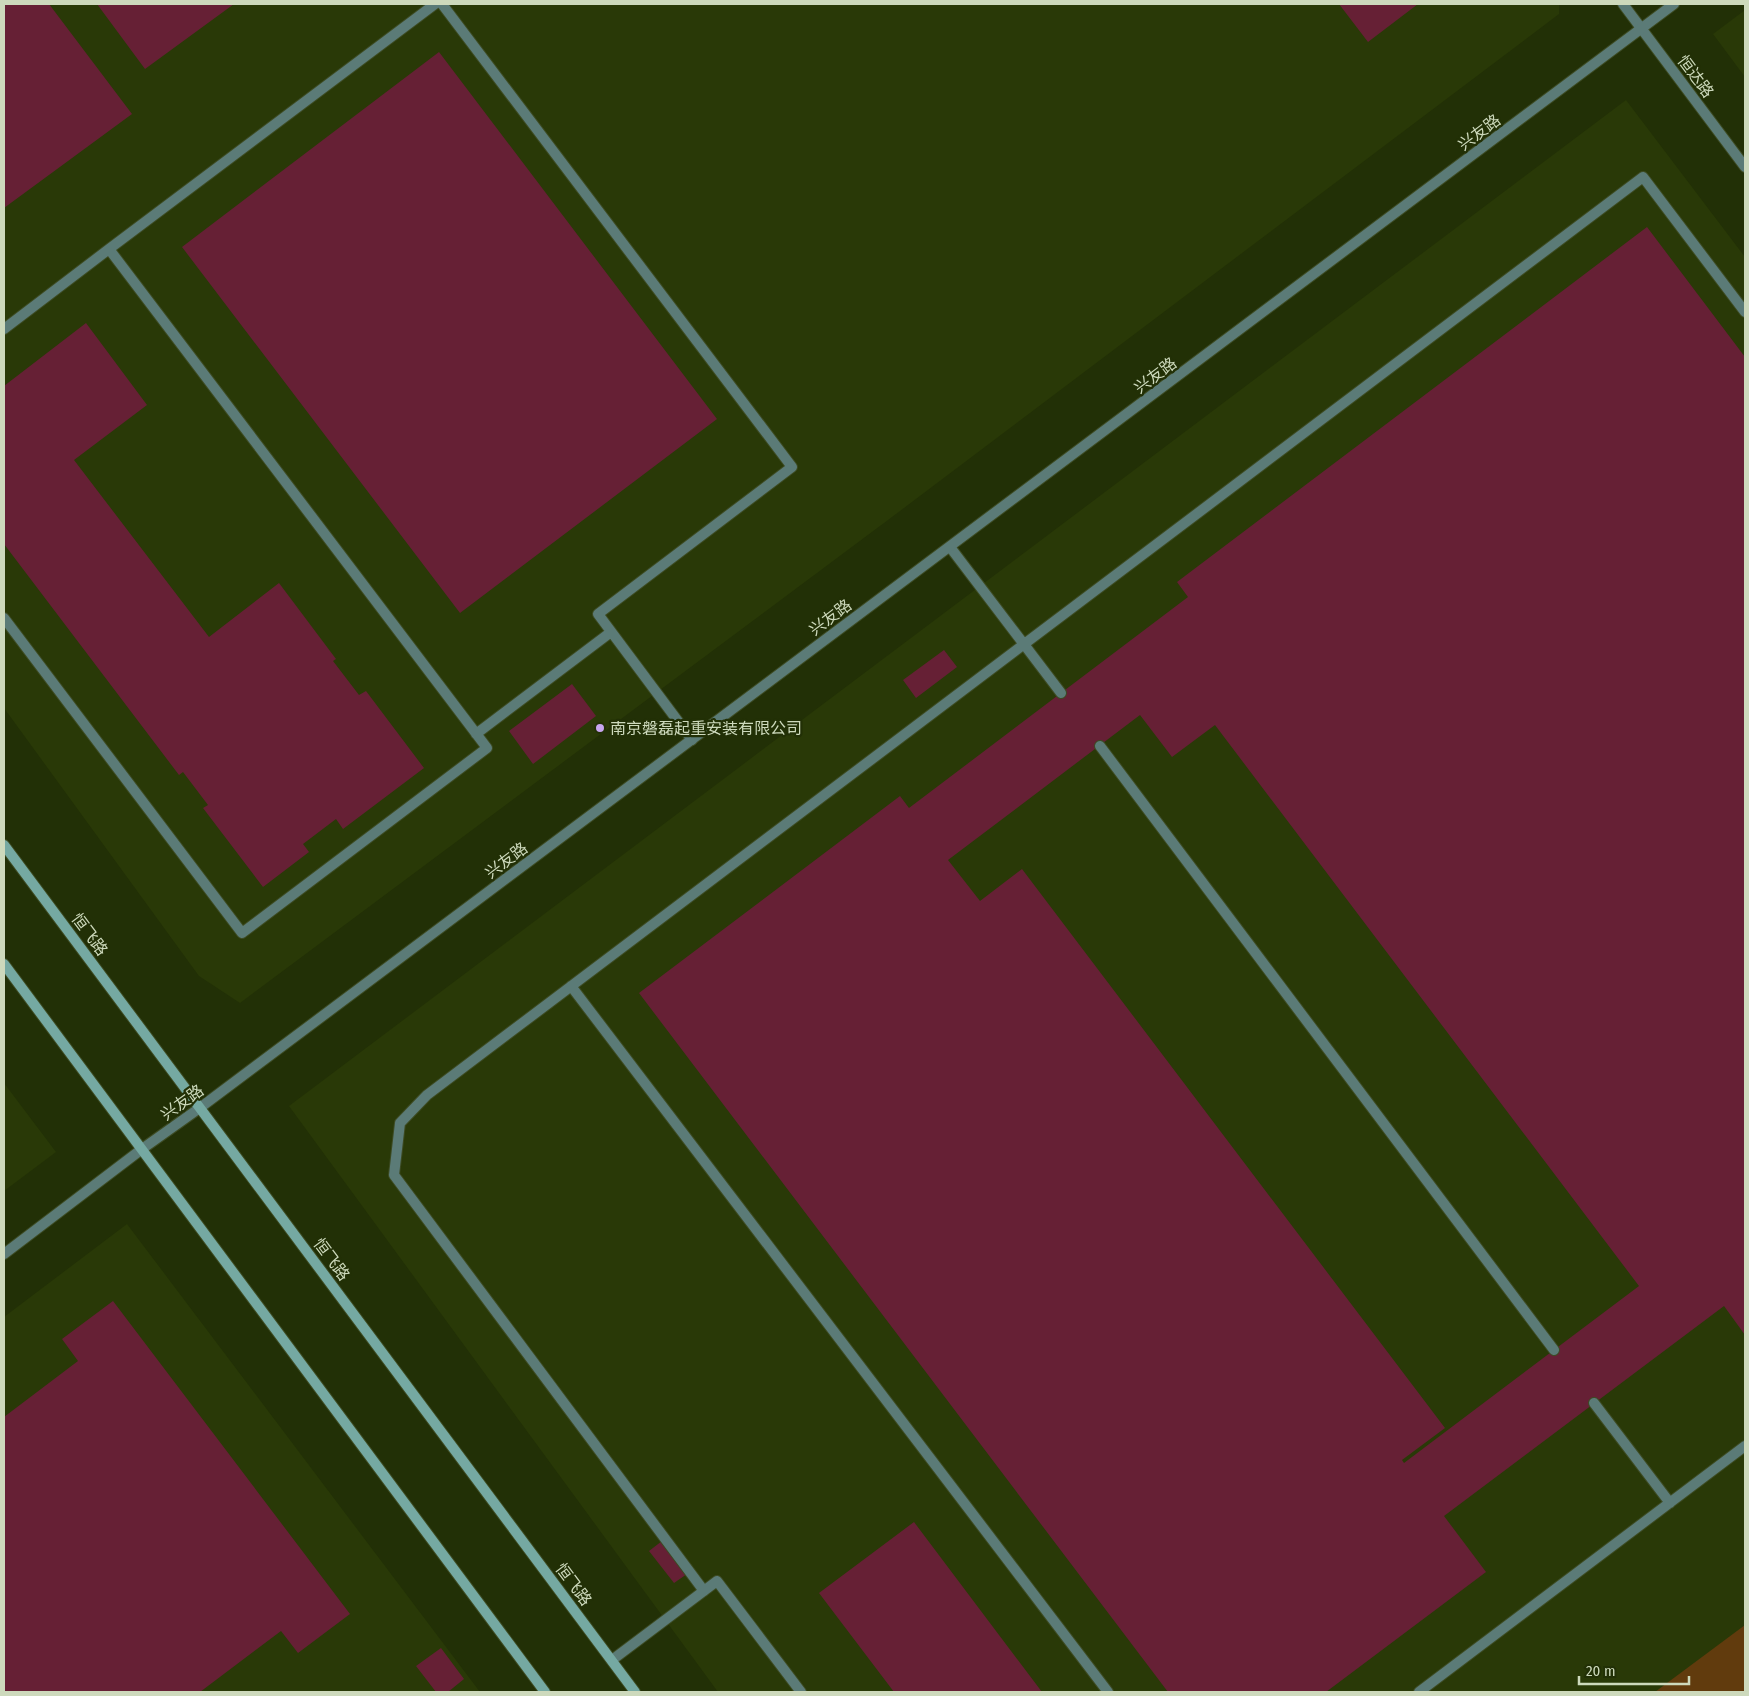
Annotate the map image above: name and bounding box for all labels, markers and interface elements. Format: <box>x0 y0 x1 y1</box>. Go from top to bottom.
street label: 恒达路 <box>1674 51 1718 101</box>
street label: 兴友路 <box>1454 110 1504 154</box>
street label: 兴友路 <box>1130 353 1180 397</box>
street label: 兴友路 <box>805 595 855 639</box>
place label: 南京磐磊起重安装有限公司 <box>610 719 802 738</box>
marker: 南京磐磊起重安装有限公司 <box>594 722 606 734</box>
street label: 兴友路 <box>481 838 531 882</box>
street label: 恒飞路 <box>68 909 112 959</box>
street label: 兴友路 <box>157 1081 207 1124</box>
street label: 恒飞路 <box>310 1234 354 1284</box>
street label: 恒飞路 <box>552 1559 596 1609</box>
scale bar <box>1579 1654 1689 1686</box>
text: 20 m <box>1586 1662 1616 1680</box>

